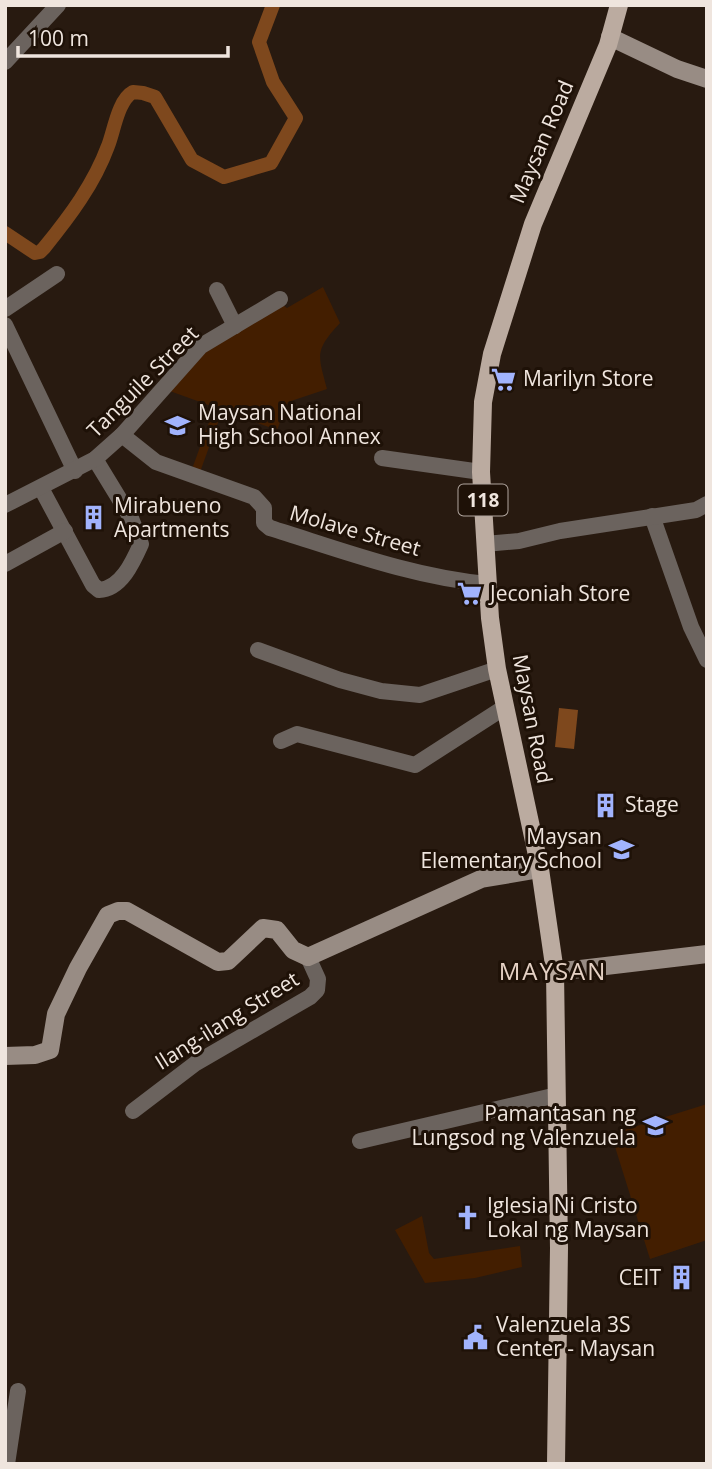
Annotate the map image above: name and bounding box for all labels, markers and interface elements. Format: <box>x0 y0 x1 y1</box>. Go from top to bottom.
scale bar <box>18 14 228 58</box>
text: 100 m <box>28 24 89 52</box>
street label: Maysan Road <box>503 76 580 207</box>
street label: Tanguile Street <box>80 319 204 443</box>
place label: Marilyn Store <box>523 364 654 392</box>
supermarket icon: Marilyn Store <box>489 365 517 393</box>
place label: Maysan National High School Annex <box>198 398 381 450</box>
school or university icon: Maysan National High School Annex <box>164 411 192 439</box>
road number: 118 <box>458 485 508 516</box>
place label: Mirabueno Apartments <box>114 491 229 543</box>
street label: Molave Street <box>287 498 424 562</box>
building icon: Mirabueno Apartments <box>80 504 108 532</box>
place label: Jeconiah Store <box>488 579 630 607</box>
supermarket icon: Jeconiah Store <box>456 580 484 608</box>
street label: Maysan Road <box>507 652 559 786</box>
place label: Stage <box>625 790 679 818</box>
building icon: Stage <box>591 791 619 819</box>
place label: Maysan Elementary School <box>420 822 602 874</box>
school or university icon: Maysan Elementary School <box>608 835 636 863</box>
district label: MAYSAN <box>499 954 607 987</box>
street label: Ilang-ilang Street <box>149 965 304 1076</box>
place label: Pamantasan ng Lungsod ng Valenzuela <box>412 1099 636 1151</box>
school or university icon: Pamantasan ng Lungsod ng Valenzuela <box>642 1112 670 1140</box>
place label: Iglesia Ni Cristo Lokal ng Maysan <box>487 1191 649 1243</box>
church icon: Iglesia Ni Cristo Lokal ng Maysan <box>453 1204 481 1232</box>
place label: CEIT <box>619 1263 661 1291</box>
building icon: CEIT <box>667 1264 695 1292</box>
place label: Valenzuela 3S Center - Maysan <box>496 1310 655 1362</box>
public building icon: Valenzuela 3S Center - Maysan <box>462 1323 490 1351</box>

